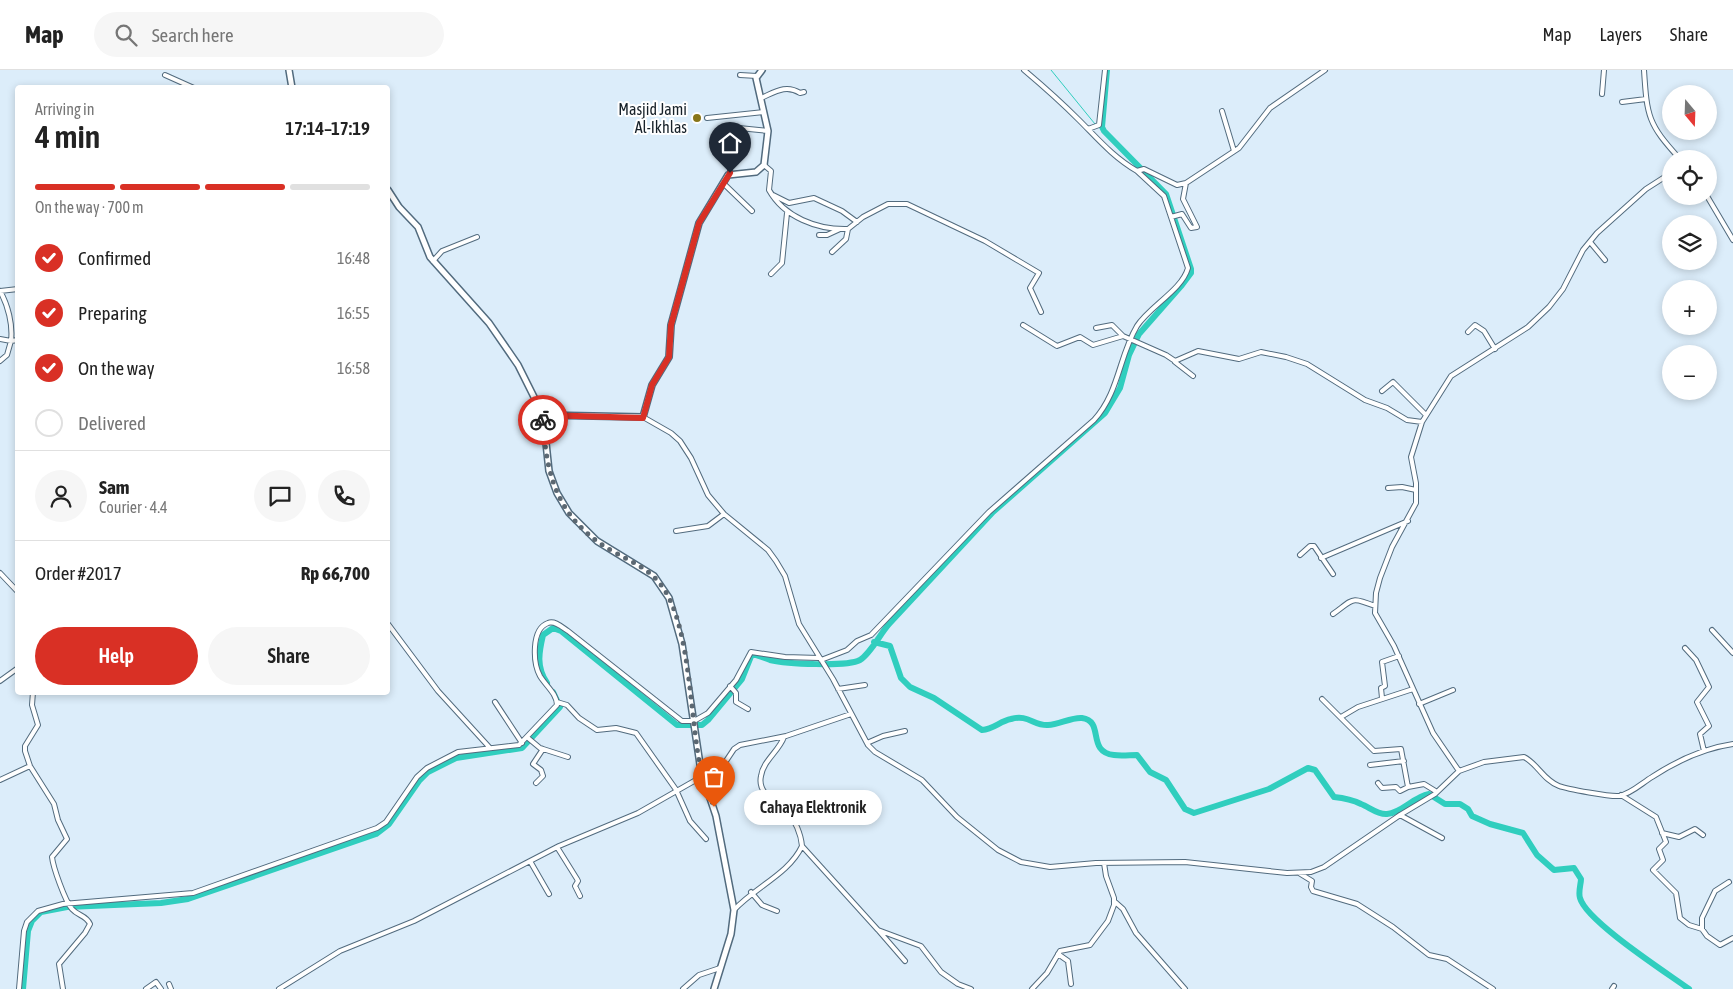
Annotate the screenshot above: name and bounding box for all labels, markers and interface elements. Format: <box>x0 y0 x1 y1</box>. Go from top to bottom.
search box <box>94 12 444 57</box>
text: Map <box>25 21 64 48</box>
icon: search <box>112 21 140 49</box>
text: Search here <box>152 24 234 46</box>
text: Map <box>1542 24 1571 45</box>
text: Layers <box>1599 24 1642 45</box>
text: Share <box>1670 24 1708 45</box>
north arrow <box>1662 85 1718 140</box>
map controls <box>1662 85 1717 400</box>
text: Arriving in <box>35 100 95 118</box>
place label: Masjid Jami Al-Ikhlas <box>618 100 687 136</box>
marker: Masjid Jami Al-Ikhlas <box>691 112 703 124</box>
text: 17:14–17:19 <box>285 117 370 139</box>
text: 4 min <box>35 118 100 155</box>
pin <box>709 122 751 173</box>
icon: home <box>716 129 744 157</box>
button: locate <box>1662 150 1717 205</box>
text: On the way · 700 m <box>35 198 144 216</box>
button: layers <box>1662 215 1717 270</box>
icon: check <box>35 244 63 272</box>
text: Confirmed <box>78 247 151 269</box>
text: 16:48 <box>337 249 370 267</box>
button: + <box>1662 280 1717 335</box>
icon: check <box>35 299 63 327</box>
text: Preparing <box>78 302 147 324</box>
text: 16:55 <box>337 304 370 322</box>
button: − <box>1662 345 1717 400</box>
icon: check <box>35 354 63 382</box>
text: On the way <box>78 357 155 379</box>
text: 16:58 <box>337 359 370 377</box>
courier <box>518 395 568 445</box>
icon: bike <box>529 406 557 434</box>
text: Delivered <box>78 412 146 434</box>
button: person <box>35 470 87 522</box>
button: chat <box>254 470 306 522</box>
button: phone <box>318 470 370 522</box>
text: Sam <box>99 476 130 498</box>
text: Courier · 4.4 <box>99 498 168 516</box>
text: Order #2017 <box>35 562 122 584</box>
text: Rp 66,700 <box>301 562 370 584</box>
button: Help <box>35 627 198 685</box>
button: Share <box>208 627 370 685</box>
pin <box>693 756 735 807</box>
icon: bag <box>700 763 728 791</box>
callout: Cahaya Elektronik <box>744 790 882 824</box>
text: Cahaya Elektronik <box>760 798 866 816</box>

